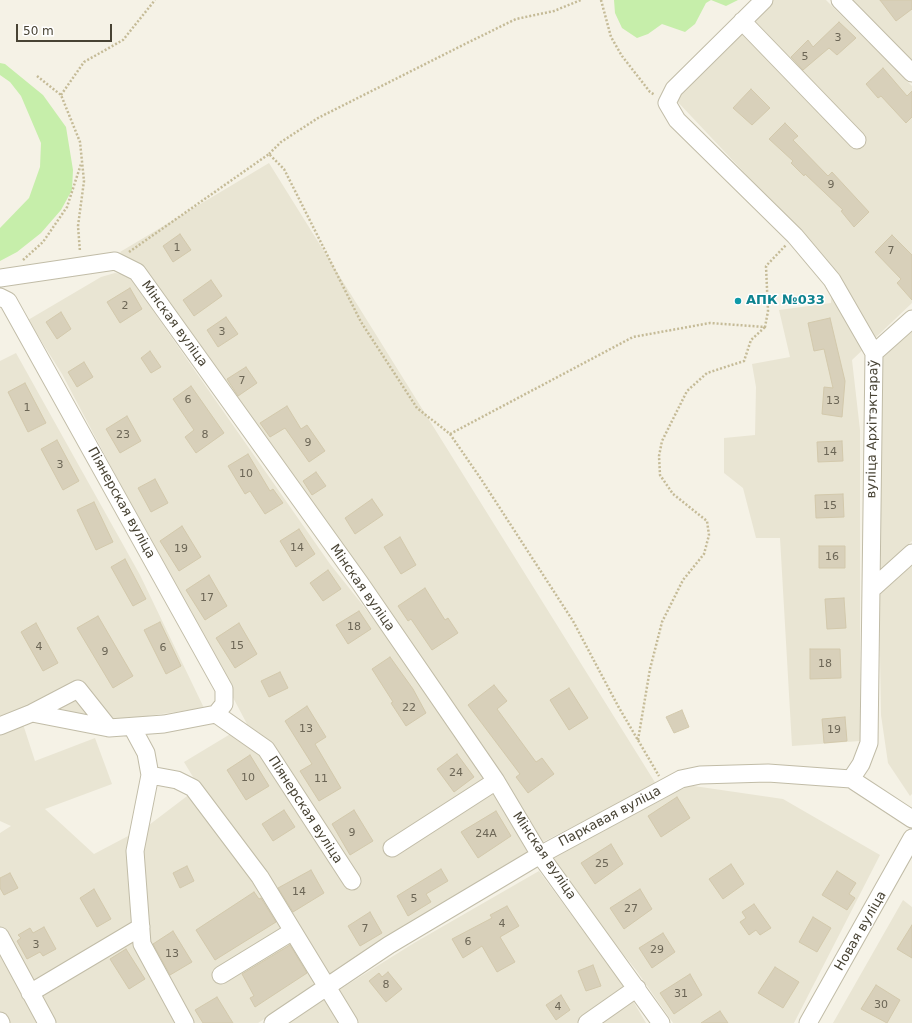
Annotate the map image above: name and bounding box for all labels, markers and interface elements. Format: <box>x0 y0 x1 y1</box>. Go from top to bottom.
scale bar <box>18 16 114 42</box>
text: 50 m <box>23 24 54 38</box>
house number: 3 <box>835 31 841 45</box>
house number: 5 <box>802 50 808 64</box>
house number: 9 <box>828 178 834 192</box>
house number: 1 <box>174 241 180 255</box>
house number: 7 <box>888 244 894 258</box>
street label: Мінская вуліца <box>138 278 210 370</box>
place label: АПК №033 <box>746 293 825 309</box>
marker: АПК №033 <box>733 296 743 306</box>
house number: 2 <box>122 299 128 313</box>
house number: 3 <box>219 325 225 339</box>
street label: вуліца Архітэктараў <box>864 360 882 498</box>
house number: 7 <box>239 374 245 388</box>
house number: 6 <box>185 393 191 407</box>
house number: 13 <box>826 394 840 408</box>
house number: 1 <box>24 401 30 415</box>
house number: 23 <box>116 428 130 442</box>
house number: 8 <box>202 428 208 442</box>
house number: 9 <box>305 436 311 450</box>
street label: Піянерская вуліца <box>84 445 158 561</box>
house number: 14 <box>823 445 837 459</box>
house number: 3 <box>57 458 63 472</box>
house number: 10 <box>239 467 253 481</box>
house number: 15 <box>823 499 837 513</box>
house number: 14 <box>290 541 304 555</box>
house number: 19 <box>174 542 188 556</box>
street label: Мінская вуліца <box>326 542 398 634</box>
house number: 16 <box>825 550 839 564</box>
house number: 17 <box>200 591 214 605</box>
house number: 18 <box>347 620 361 634</box>
house number: 15 <box>230 639 244 653</box>
house number: 4 <box>36 640 42 654</box>
house number: 6 <box>160 641 166 655</box>
house number: 9 <box>102 645 108 659</box>
house number: 18 <box>818 657 832 671</box>
house number: 22 <box>402 701 416 715</box>
house number: 13 <box>299 722 313 736</box>
house number: 19 <box>827 723 841 737</box>
street label: Піянерская вуліца <box>264 753 346 867</box>
house number: 24 <box>449 766 463 780</box>
house number: 10 <box>241 771 255 785</box>
house number: 11 <box>314 772 328 786</box>
street label: Паркавая вуліца <box>556 783 664 851</box>
street label: Мінская вуліца <box>509 809 579 903</box>
house number: 9 <box>349 826 355 840</box>
house number: 24А <box>475 827 497 841</box>
house number: 25 <box>595 857 609 871</box>
house number: 14 <box>292 885 306 899</box>
street label: Новая вуліца <box>832 888 890 974</box>
house number: 5 <box>411 892 417 906</box>
house number: 27 <box>624 902 638 916</box>
house number: 4 <box>499 917 505 931</box>
house number: 7 <box>362 922 368 936</box>
house number: 6 <box>465 935 471 949</box>
house number: 3 <box>33 938 39 952</box>
house number: 29 <box>650 943 664 957</box>
house number: 13 <box>165 947 179 961</box>
house number: 8 <box>383 978 389 992</box>
house number: 31 <box>674 987 688 1001</box>
house number: 30 <box>874 998 888 1012</box>
house number: 4 <box>555 1000 561 1014</box>

